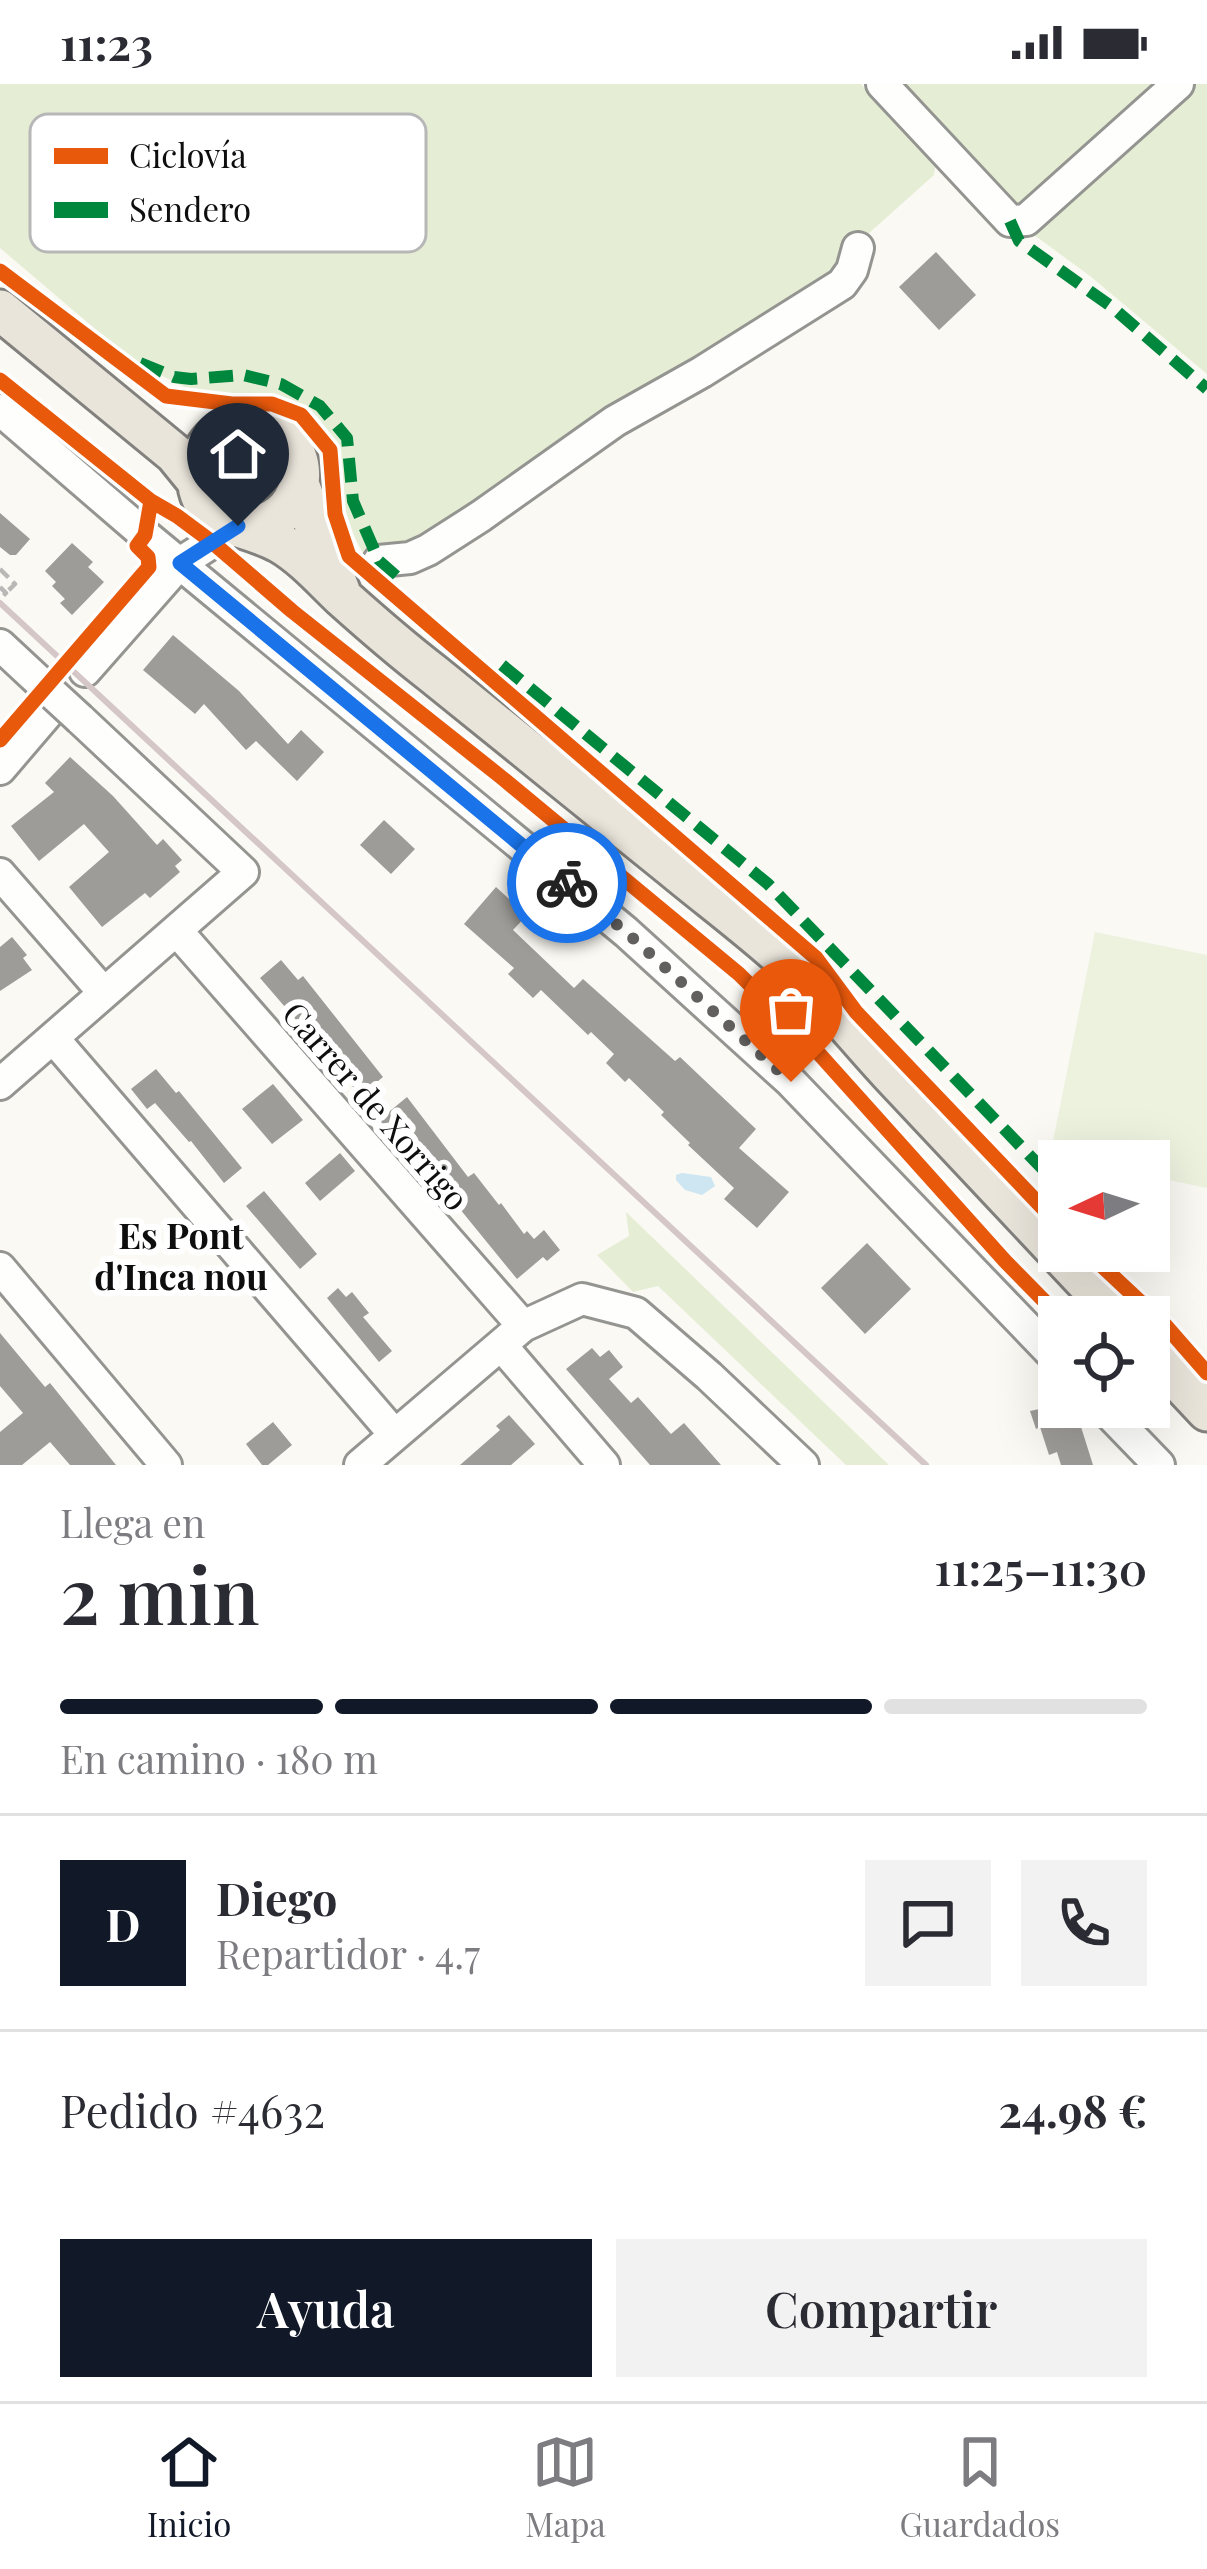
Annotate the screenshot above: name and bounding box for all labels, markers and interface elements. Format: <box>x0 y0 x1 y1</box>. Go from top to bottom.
text: 11:23 <box>60 12 153 72</box>
legend <box>30 114 426 252</box>
text: Ciclovía <box>129 132 247 176</box>
text: Sendero <box>129 186 251 230</box>
pin <box>187 403 289 526</box>
icon: home <box>205 421 271 487</box>
courier <box>507 823 627 943</box>
icon: bike <box>534 850 600 916</box>
pin <box>740 959 842 1082</box>
icon: bag <box>758 977 824 1043</box>
street label: Carrer de Xorrigo <box>274 991 480 1219</box>
north arrow <box>1038 1140 1170 1272</box>
map controls <box>1038 1140 1170 1428</box>
district label: Es Pont d'Inca nou <box>94 1210 268 1299</box>
button: locate <box>1038 1296 1170 1428</box>
text: Llega en <box>60 1496 205 1548</box>
text: 11:25–11:30 <box>934 1537 1147 1597</box>
text: 2 min <box>60 1541 259 1645</box>
text: En camino · 180 m <box>60 1732 378 1784</box>
button: chat <box>865 1860 991 1986</box>
button: phone <box>1021 1860 1147 1986</box>
text: Diego <box>216 1867 337 1927</box>
text: D <box>106 1893 140 1953</box>
text: Repartidor · 4.7 <box>216 1927 480 1979</box>
text: Pedido #4632 <box>60 2079 325 2139</box>
text: 24.98 € <box>999 2079 1147 2139</box>
button: Ayuda <box>60 2239 592 2377</box>
button: Compartir <box>616 2239 1147 2377</box>
tab: Inicio <box>147 2429 231 2545</box>
tab: Mapa <box>525 2429 606 2545</box>
tab: Guardados <box>900 2429 1060 2545</box>

